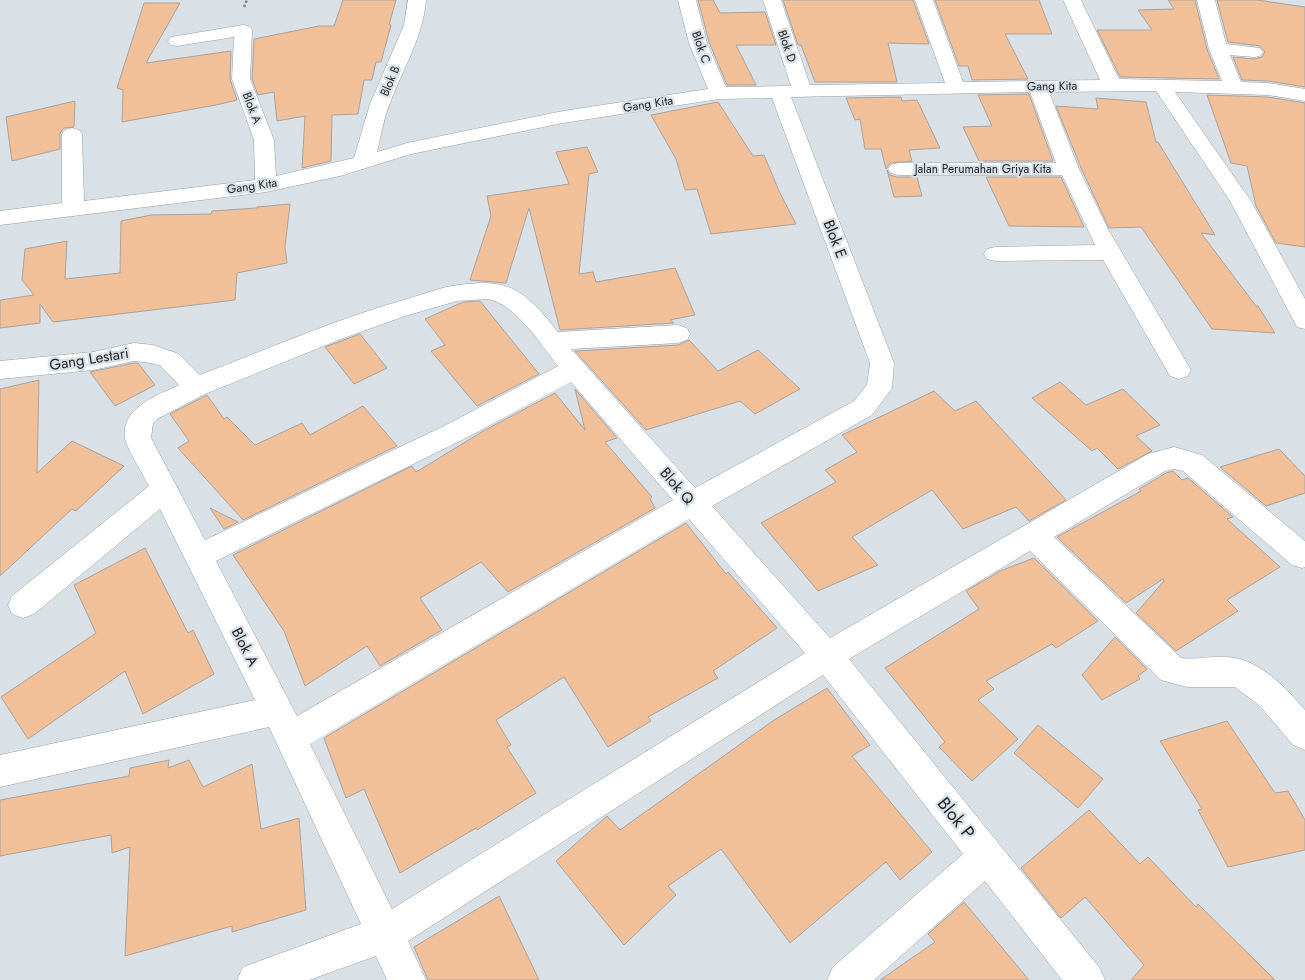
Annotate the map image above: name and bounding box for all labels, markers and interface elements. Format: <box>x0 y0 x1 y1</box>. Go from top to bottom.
street label: Blok D <box>773 27 801 65</box>
street label: Blok C <box>687 28 715 66</box>
street label: Blok B <box>376 63 405 99</box>
street label: Gang Kita <box>1027 77 1078 95</box>
street label: Blok A <box>238 89 266 127</box>
street label: Gang Kita <box>622 91 674 117</box>
street label: Jalan Perumahan Griya Kita <box>913 160 1052 178</box>
street label: Gang Kita <box>226 174 278 198</box>
street label: Blok E <box>818 217 852 261</box>
street label: Gang Lestari <box>48 342 130 376</box>
street label: Blok Q <box>655 463 699 510</box>
street label: Blok A <box>226 624 264 670</box>
street label: Blok P <box>931 791 981 845</box>

